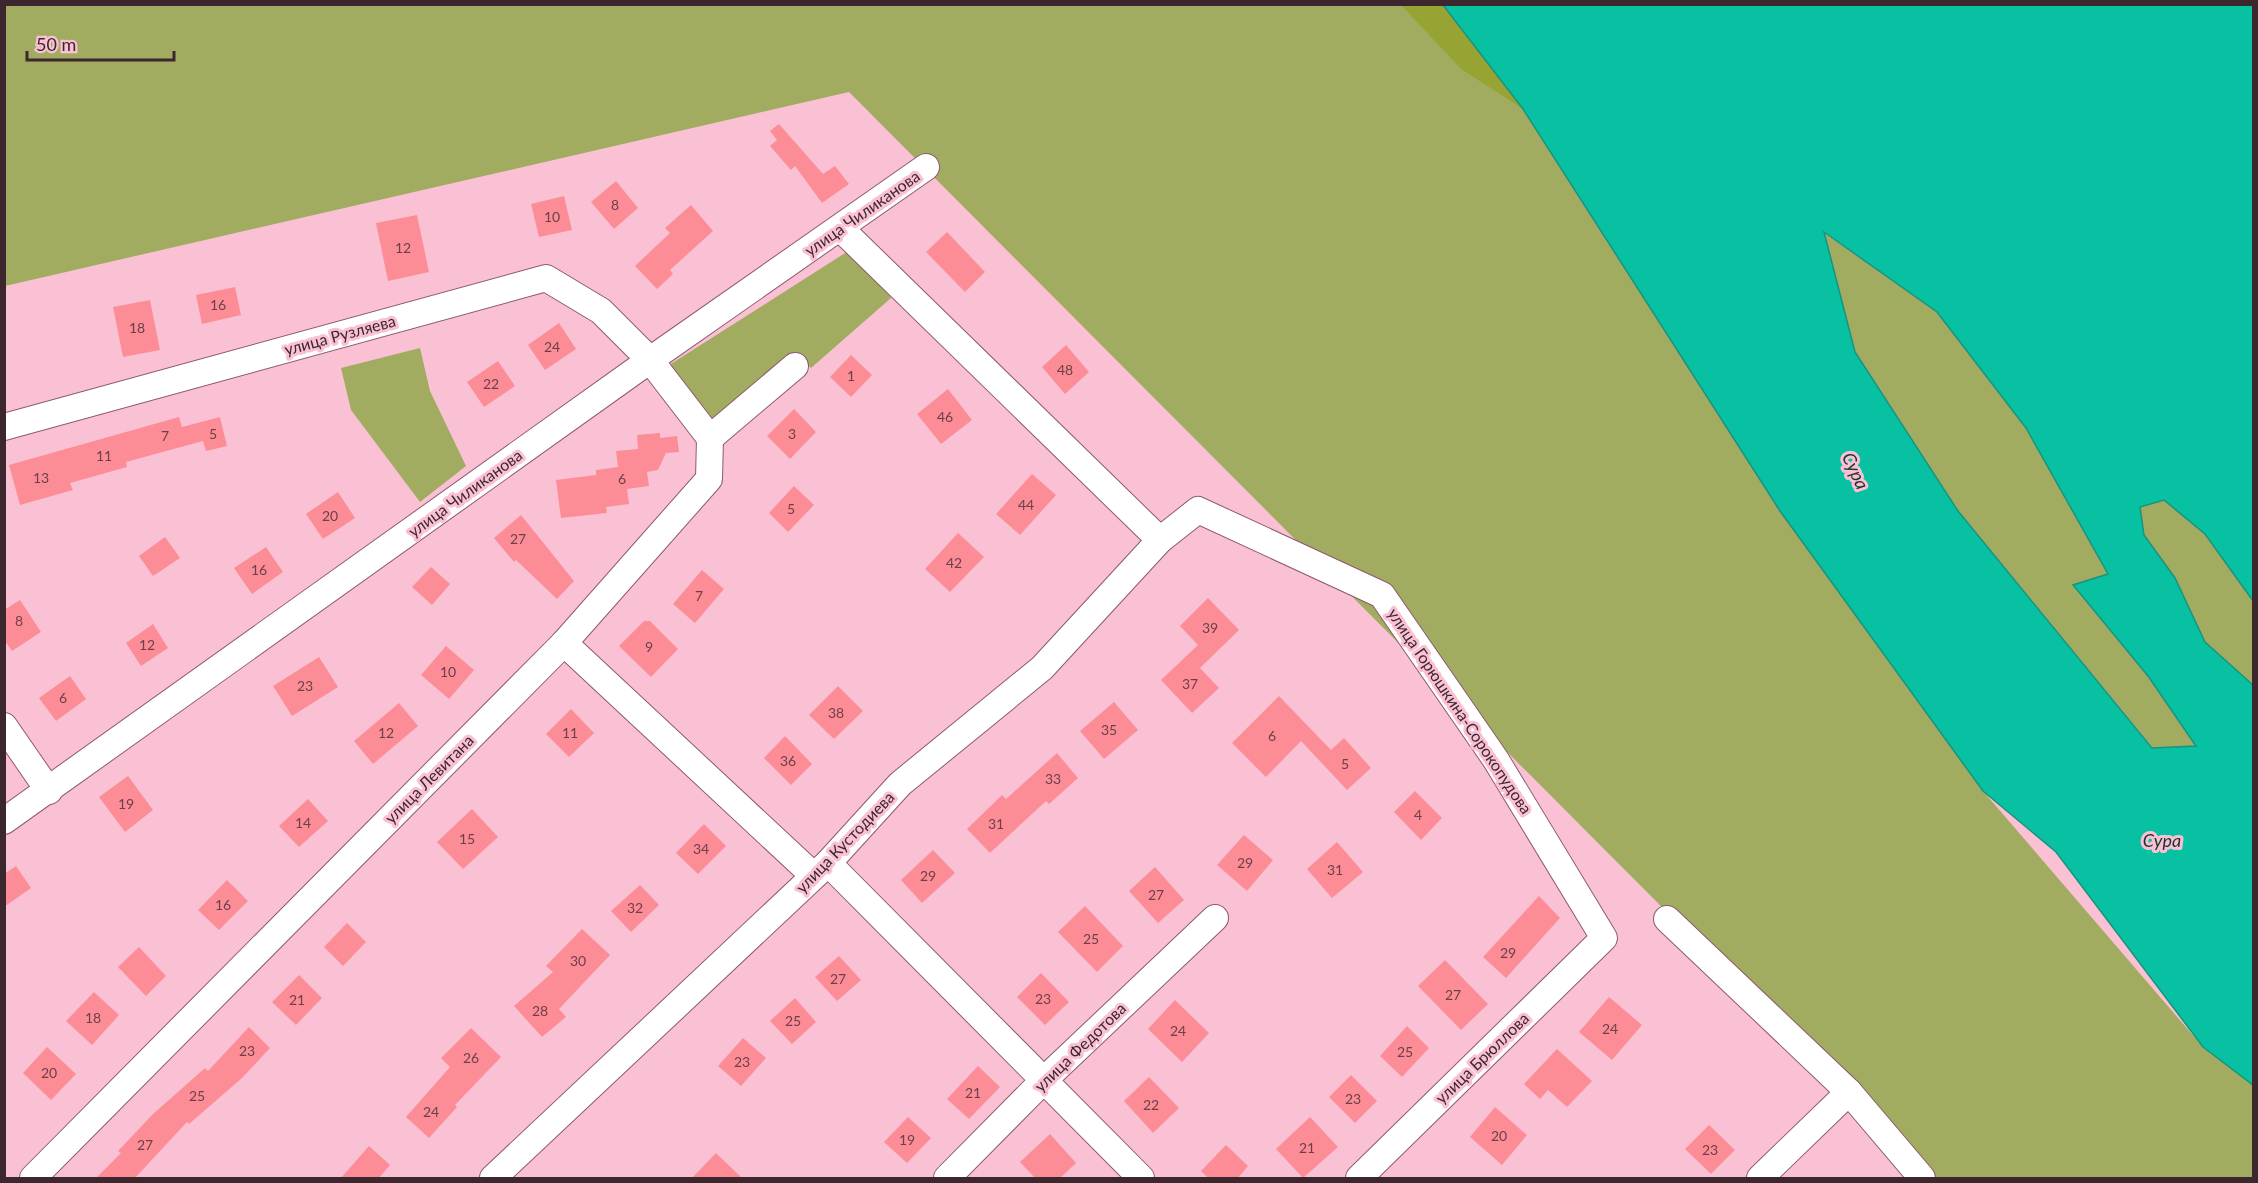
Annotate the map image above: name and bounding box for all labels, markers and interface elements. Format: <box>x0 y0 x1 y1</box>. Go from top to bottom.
scale bar <box>27 24 174 62</box>
text: 50 m <box>36 33 76 55</box>
street label: улица Чиликанова <box>800 166 923 259</box>
house number: 8 <box>611 196 619 213</box>
house number: 10 <box>544 208 560 225</box>
house number: 12 <box>395 239 411 256</box>
house number: 16 <box>210 296 226 313</box>
street label: улица Рузляева <box>282 311 398 358</box>
house number: 18 <box>129 319 145 336</box>
house number: 24 <box>544 338 560 355</box>
house number: 48 <box>1057 361 1073 378</box>
house number: 1 <box>847 367 855 384</box>
house number: 22 <box>483 375 499 392</box>
house number: 46 <box>937 408 953 425</box>
house number: 5 <box>209 425 217 442</box>
house number: 3 <box>788 425 796 442</box>
house number: 7 <box>161 427 169 444</box>
street label: улица Чиликанова <box>404 445 525 540</box>
house number: 11 <box>96 447 112 464</box>
water label: Сура <box>1838 449 1874 493</box>
house number: 13 <box>33 469 49 486</box>
house number: 6 <box>618 470 626 487</box>
house number: 44 <box>1018 496 1034 513</box>
house number: 5 <box>787 500 795 517</box>
house number: 20 <box>322 507 338 524</box>
house number: 27 <box>510 530 526 547</box>
house number: 42 <box>946 554 962 571</box>
house number: 16 <box>251 561 267 578</box>
house number: 7 <box>695 587 703 604</box>
street label: улица Горюшкина-Сорокопудова <box>1384 604 1536 817</box>
house number: 8 <box>15 612 23 629</box>
house number: 39 <box>1202 619 1218 636</box>
house number: 12 <box>139 636 155 653</box>
house number: 9 <box>645 638 653 655</box>
house number: 10 <box>440 663 456 680</box>
house number: 37 <box>1182 675 1198 692</box>
house number: 23 <box>297 677 313 694</box>
house number: 6 <box>59 689 67 706</box>
house number: 38 <box>828 704 844 721</box>
house number: 35 <box>1101 721 1117 738</box>
house number: 12 <box>378 724 394 741</box>
house number: 11 <box>562 724 578 741</box>
house number: 6 <box>1268 727 1276 744</box>
street label: улица Левитана <box>380 730 477 827</box>
house number: 36 <box>780 752 796 769</box>
house number: 5 <box>1341 755 1349 772</box>
house number: 33 <box>1045 770 1061 787</box>
street label: улица Кустодиева <box>791 787 898 896</box>
house number: 19 <box>118 795 134 812</box>
house number: 4 <box>1414 806 1422 823</box>
house number: 14 <box>295 814 311 831</box>
house number: 31 <box>988 815 1004 832</box>
water label: Сура <box>2143 829 2181 851</box>
house number: 15 <box>459 830 475 847</box>
house number: 34 <box>693 840 709 857</box>
house number: 29 <box>1237 854 1253 871</box>
house number: 31 <box>1327 861 1343 878</box>
house number: 29 <box>920 867 936 884</box>
house number: 27 <box>1148 886 1164 903</box>
house number: 16 <box>215 896 231 913</box>
house number: 32 <box>627 899 643 916</box>
house number: 25 <box>1083 930 1099 947</box>
house number: 29 <box>1500 944 1516 961</box>
house number: 30 <box>570 952 586 969</box>
house number: 27 <box>830 970 846 987</box>
house number: 27 <box>1445 986 1461 1003</box>
house number: 23 <box>1035 990 1051 1007</box>
house number: 21 <box>289 991 305 1008</box>
street label: улица Федотова <box>1030 998 1129 1095</box>
house number: 28 <box>532 1002 548 1019</box>
street label: улица Брюллова <box>1431 1008 1532 1107</box>
house number: 18 <box>85 1009 101 1026</box>
house number: 25 <box>785 1012 801 1029</box>
house number: 24 <box>1602 1020 1618 1037</box>
house number: 24 <box>1170 1022 1186 1039</box>
house number: 23 <box>239 1042 255 1059</box>
house number: 25 <box>1397 1043 1413 1060</box>
house number: 26 <box>463 1049 479 1066</box>
house number: 23 <box>734 1053 750 1070</box>
house number: 20 <box>41 1064 57 1081</box>
house number: 21 <box>965 1084 981 1101</box>
house number: 25 <box>189 1087 205 1104</box>
house number: 23 <box>1345 1090 1361 1107</box>
house number: 22 <box>1143 1096 1159 1113</box>
house number: 24 <box>423 1103 439 1120</box>
house number: 20 <box>1491 1127 1507 1144</box>
house number: 19 <box>899 1131 915 1148</box>
house number: 27 <box>137 1136 153 1153</box>
house number: 21 <box>1299 1139 1315 1156</box>
house number: 23 <box>1702 1141 1718 1158</box>

